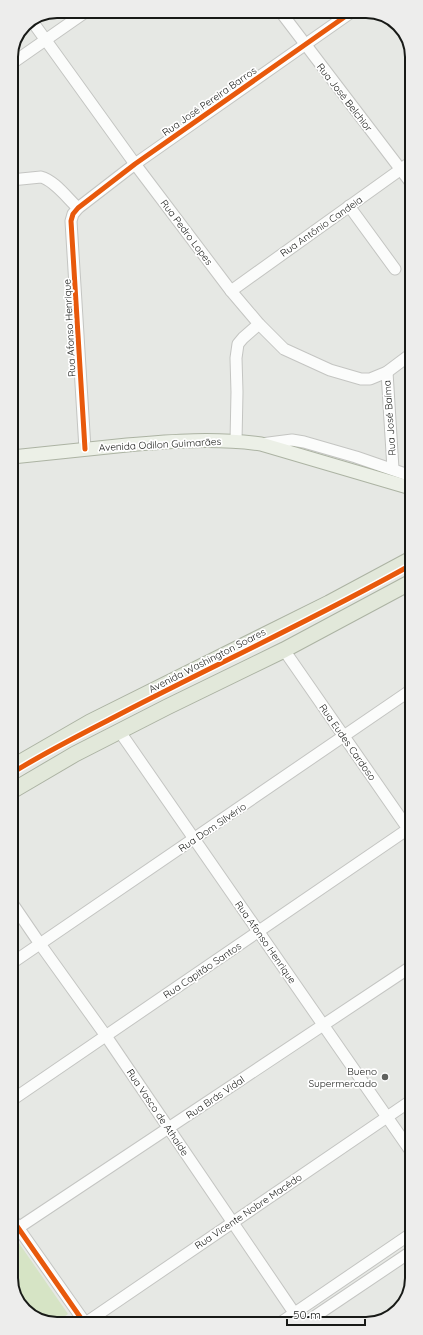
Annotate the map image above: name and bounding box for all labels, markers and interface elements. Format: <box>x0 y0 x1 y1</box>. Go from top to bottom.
street label: Rua José Belchior <box>314 61 375 134</box>
street label: Rua José Pereira Barros <box>160 64 259 139</box>
street label: Rua Antônio Candeia <box>278 193 365 260</box>
street label: Rua Pedro Lopes <box>158 197 216 268</box>
street label: Rua Afonso Henrique <box>60 278 79 377</box>
street label: Rua José Baíma <box>380 380 399 456</box>
street label: Avenida Odilon Guimarães <box>98 435 222 454</box>
street label: Avenida Washington Soares <box>147 625 268 696</box>
street label: Rua Eudes Cardoso <box>316 701 379 783</box>
street label: Rua Dom Silvério <box>176 800 249 855</box>
street label: Rua Afonso Henrique <box>232 898 299 986</box>
street label: Rua Capitão Santos <box>161 939 244 1001</box>
place label: Bueno Supermercado <box>308 1065 377 1090</box>
street label: Rua Vasco de Athaíde <box>124 1066 192 1159</box>
marker: Bueno Supermercado <box>380 1072 390 1082</box>
street label: Rua Brás Vidal <box>183 1073 247 1122</box>
street label: Rua Vicente Nobre Macêdo <box>192 1171 304 1252</box>
scale bar <box>287 1301 365 1327</box>
text: 50 m <box>293 1307 321 1322</box>

